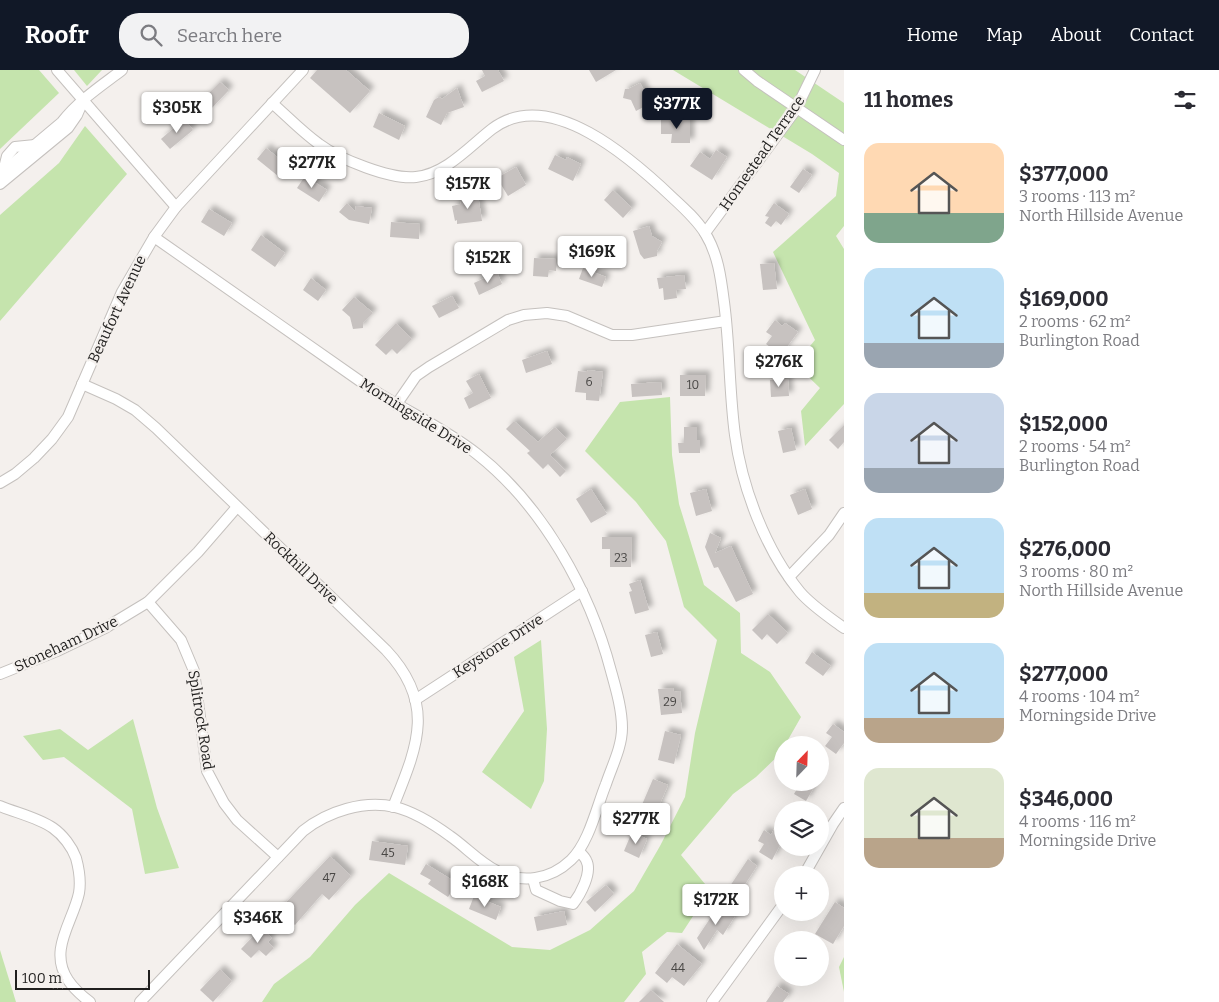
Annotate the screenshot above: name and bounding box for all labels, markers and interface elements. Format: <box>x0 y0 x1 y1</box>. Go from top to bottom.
search box <box>119 13 469 58</box>
text: Roofr <box>25 21 89 49</box>
icon: search <box>137 21 165 49</box>
text: Search here <box>177 24 282 47</box>
text: Home <box>907 24 958 46</box>
text: Map <box>986 24 1022 46</box>
text: About <box>1050 24 1101 46</box>
text: Contact <box>1129 24 1194 46</box>
icon: filters <box>1171 86 1199 114</box>
text: 11 homes <box>864 87 953 113</box>
pin: $377K <box>642 88 712 130</box>
pin: $305K <box>142 92 212 134</box>
street label: Homestead Terrace <box>716 92 808 214</box>
text: $377K <box>653 94 701 113</box>
text: $305K <box>152 98 202 117</box>
pin: $277K <box>277 146 347 189</box>
text: $277K <box>288 153 336 172</box>
text: $377,000 <box>1019 161 1109 187</box>
icon: home <box>904 163 964 223</box>
pin: $157K <box>433 168 503 210</box>
text: $157K <box>445 174 491 193</box>
text: 3 rooms · 113 m² <box>1019 187 1135 206</box>
text: North Hillside Avenue <box>1019 206 1183 225</box>
pin: $169K <box>557 236 627 278</box>
pin: $152K <box>453 242 523 284</box>
text: $169K <box>569 242 615 261</box>
text: $152K <box>465 248 511 267</box>
street label: Beaufort Avenue <box>84 252 150 366</box>
text: $169,000 <box>1019 286 1109 312</box>
icon: home <box>904 288 964 348</box>
text: 2 rooms · 62 m² <box>1019 312 1131 331</box>
text: Burlington Road <box>1019 331 1140 350</box>
pin: $276K <box>744 346 814 388</box>
text: $276K <box>755 352 803 371</box>
street label: Morningside Drive <box>357 374 475 458</box>
house number: 6 <box>585 375 593 389</box>
house number: 10 <box>687 378 699 392</box>
text: $152,000 <box>1019 411 1108 437</box>
icon: home <box>904 413 964 473</box>
text: 2 rooms · 54 m² <box>1019 437 1131 456</box>
text: Burlington Road <box>1019 456 1140 475</box>
street label: Rockhill Drive <box>260 528 342 608</box>
text: $276,000 <box>1019 536 1111 562</box>
icon: home <box>904 538 964 598</box>
house number: 23 <box>614 551 628 565</box>
text: 3 rooms · 80 m² <box>1019 562 1133 581</box>
text: North Hillside Avenue <box>1019 581 1183 600</box>
street label: Keystone Drive <box>449 610 547 682</box>
street label: Stoneham Drive <box>11 612 121 676</box>
text: $277,000 <box>1019 661 1108 687</box>
icon: home <box>904 663 964 723</box>
street label: Splitrock Road <box>184 669 218 771</box>
text: 4 rooms · 104 m² <box>1019 687 1140 706</box>
house number: 29 <box>663 695 677 709</box>
text: Morningside Drive <box>1019 706 1156 725</box>
north arrow <box>774 736 829 791</box>
map controls <box>774 736 829 986</box>
text: $346,000 <box>1019 786 1113 812</box>
icon: home <box>904 788 964 848</box>
button: layers <box>774 801 829 856</box>
pin: $277K <box>601 802 671 845</box>
text: $277K <box>612 809 660 828</box>
text: 4 rooms · 116 m² <box>1019 812 1136 831</box>
text: Morningside Drive <box>1019 831 1156 850</box>
house number: 45 <box>381 846 395 860</box>
pin: $168K <box>450 866 520 908</box>
button: + <box>774 866 829 921</box>
house number: 47 <box>323 871 335 885</box>
text: $168K <box>462 872 508 891</box>
pin: $172K <box>681 884 751 926</box>
text: $172K <box>693 890 739 909</box>
pin: $346K <box>223 902 293 944</box>
text: $346K <box>233 908 283 927</box>
button: − <box>774 931 829 986</box>
house number: 44 <box>671 961 685 975</box>
scale bar <box>15 967 150 990</box>
text: 100 m <box>22 970 62 987</box>

